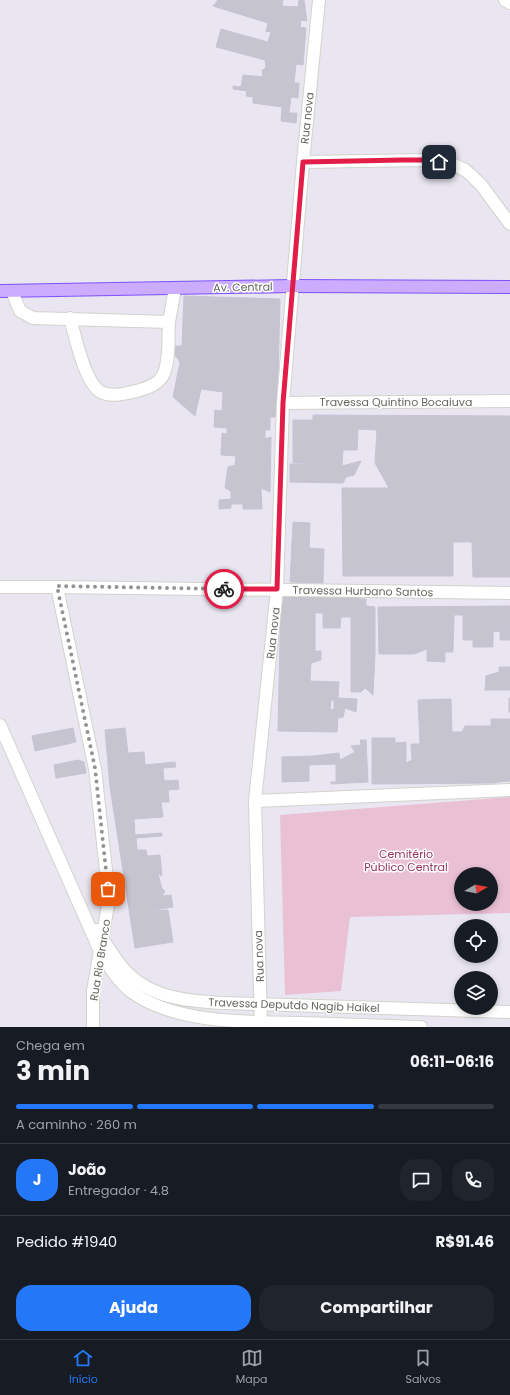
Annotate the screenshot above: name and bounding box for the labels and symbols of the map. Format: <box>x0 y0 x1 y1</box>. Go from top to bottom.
street label: Rua nova <box>296 91 318 145</box>
pin <box>422 145 456 179</box>
street label: Av. Central <box>213 278 273 296</box>
street label: Travessa Quintino Bocaiuva <box>320 394 472 410</box>
courier <box>204 569 244 609</box>
street label: Travessa Hurbano Santos <box>293 582 434 600</box>
street label: Rua nova <box>262 606 284 660</box>
park label: Cemitério Público Central <box>364 846 448 875</box>
north arrow <box>454 867 498 911</box>
pin <box>91 872 125 906</box>
street label: Rua Rio Branco <box>86 918 114 1002</box>
street label: Rua nova <box>250 930 268 982</box>
street label: Travessa Deputdo Nagib Haikel <box>208 994 380 1016</box>

